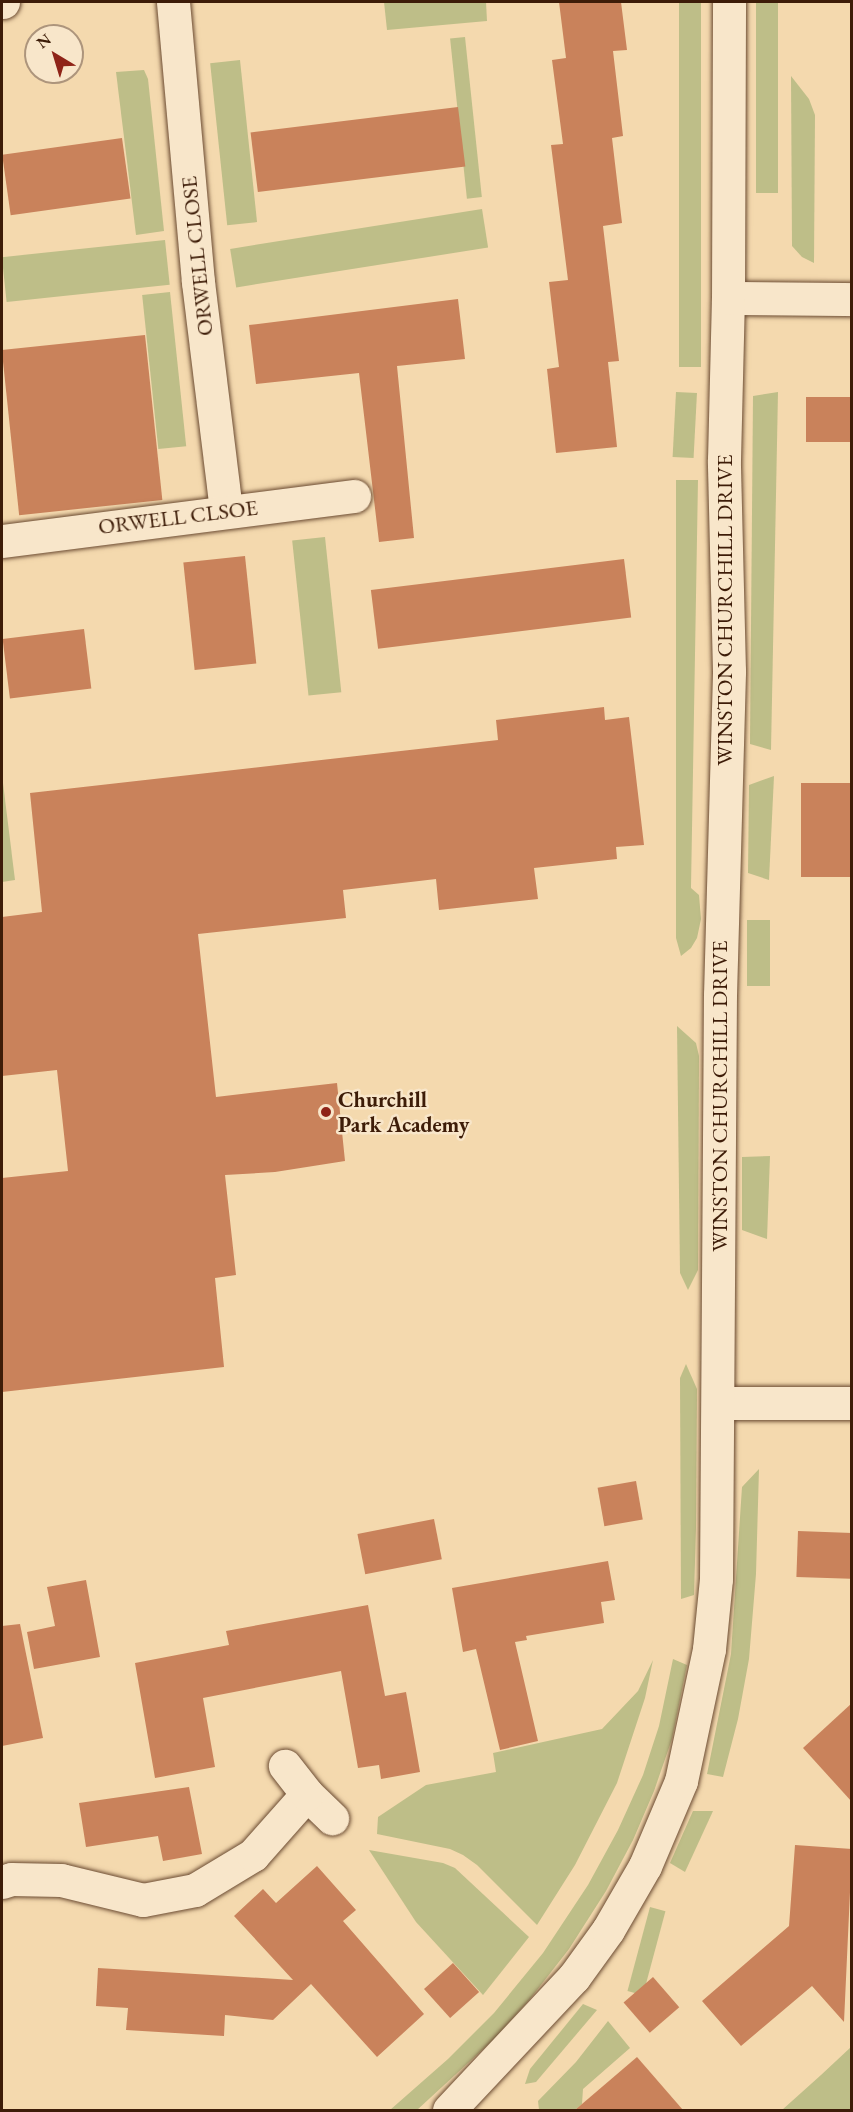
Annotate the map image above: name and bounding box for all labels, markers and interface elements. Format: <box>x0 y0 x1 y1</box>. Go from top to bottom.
north arrow <box>24 24 84 84</box>
text: N <box>32 29 55 53</box>
street label: ORWELL CLOSE <box>175 175 219 337</box>
street label: WINSTON CHURCHILL DRIVE <box>712 454 738 766</box>
street label: ORWELL CLSOE <box>97 494 259 540</box>
street label: WINSTON CHURCHILL DRIVE <box>707 940 733 1252</box>
place label: Churchill Park Academy <box>338 1086 469 1138</box>
marker: Churchill Park Academy <box>319 1105 333 1119</box>

